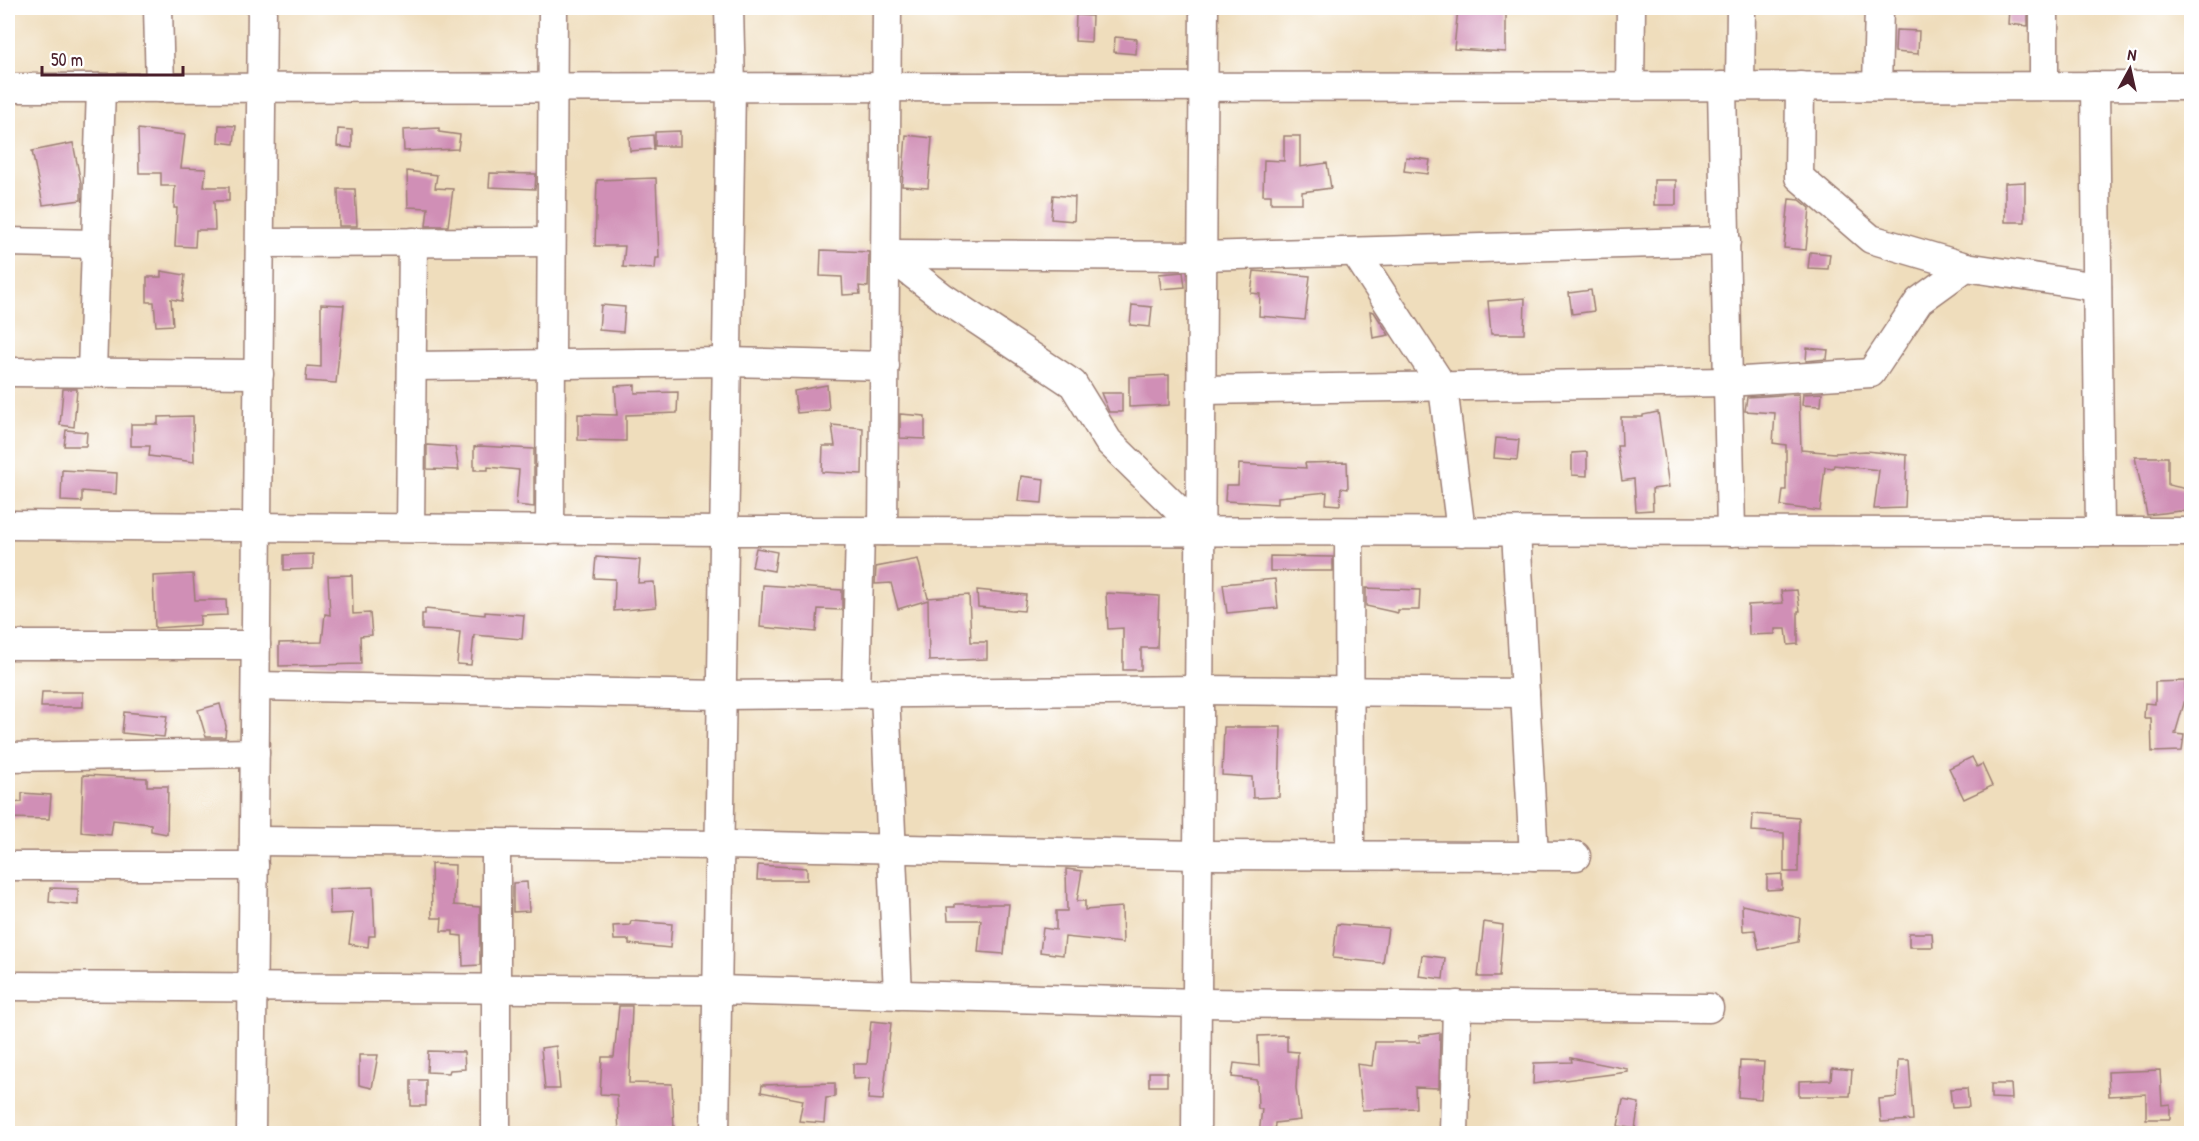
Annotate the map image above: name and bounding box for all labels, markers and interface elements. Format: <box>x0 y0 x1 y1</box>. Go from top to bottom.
scale bar <box>42 39 183 77</box>
north arrow <box>2100 39 2160 99</box>
text: N <box>2126 43 2138 66</box>
text: 50 m <box>51 47 83 72</box>

